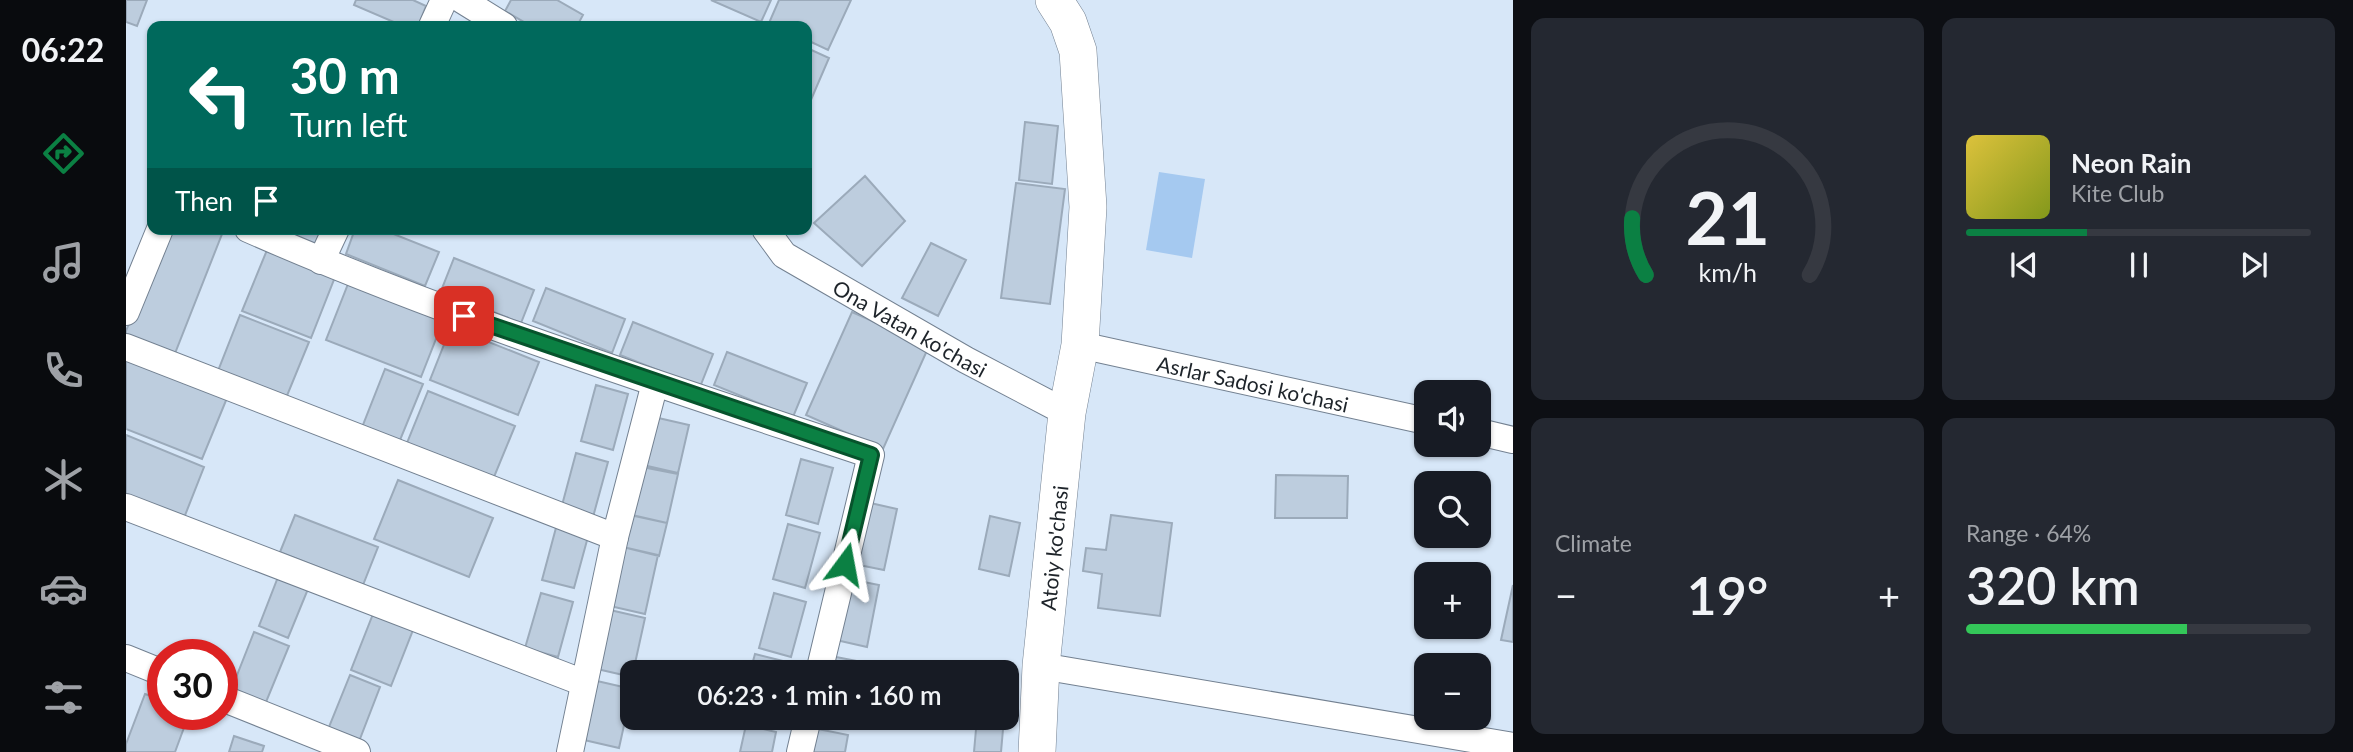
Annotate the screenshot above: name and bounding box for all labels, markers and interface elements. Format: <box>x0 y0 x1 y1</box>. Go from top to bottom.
text: 06:22 <box>22 30 104 69</box>
text: 30 m <box>290 46 400 104</box>
icon: left <box>175 49 266 140</box>
text: Turn left <box>290 105 407 144</box>
icon: directions <box>39 129 88 178</box>
text: Neon Rain <box>2071 147 2191 179</box>
text: 21 <box>1685 174 1770 262</box>
text: Kite Club <box>2071 179 2164 207</box>
icon: arrive <box>247 182 285 220</box>
text: Then <box>175 185 233 217</box>
icon: music <box>39 238 88 287</box>
icon: previous <box>2005 246 2043 284</box>
icon: pause <box>2120 246 2158 284</box>
icon: next <box>2235 246 2273 284</box>
text: km/h <box>1698 257 1757 287</box>
street label: Ona Vatan ko'chasi <box>829 274 992 381</box>
pin <box>434 286 494 346</box>
icon: arrive <box>445 297 483 335</box>
icon: phone <box>39 346 88 395</box>
street label: Asrlar Sadosi ko'chasi <box>1155 350 1351 416</box>
map controls <box>1414 380 1491 730</box>
button: sound <box>1414 380 1491 457</box>
icon: climate <box>39 455 88 504</box>
button: search <box>1414 471 1491 548</box>
street label: Atoiy ko'chasi <box>1034 484 1072 611</box>
text: Range · 64% <box>1966 519 2091 547</box>
position arrow <box>808 527 882 601</box>
text: Climate <box>1555 529 1632 557</box>
text: 320 km <box>1966 554 2140 616</box>
button: + <box>1414 562 1491 639</box>
icon: car <box>39 564 88 613</box>
text: 19° <box>1687 564 1768 626</box>
text: − <box>1555 572 1577 618</box>
text: + <box>1878 572 1900 618</box>
speed limit sign: 30 <box>147 639 238 730</box>
button: − <box>1414 653 1491 730</box>
icon: filters <box>39 673 88 722</box>
text: 06:23 · 1 min · 160 m <box>697 679 942 711</box>

